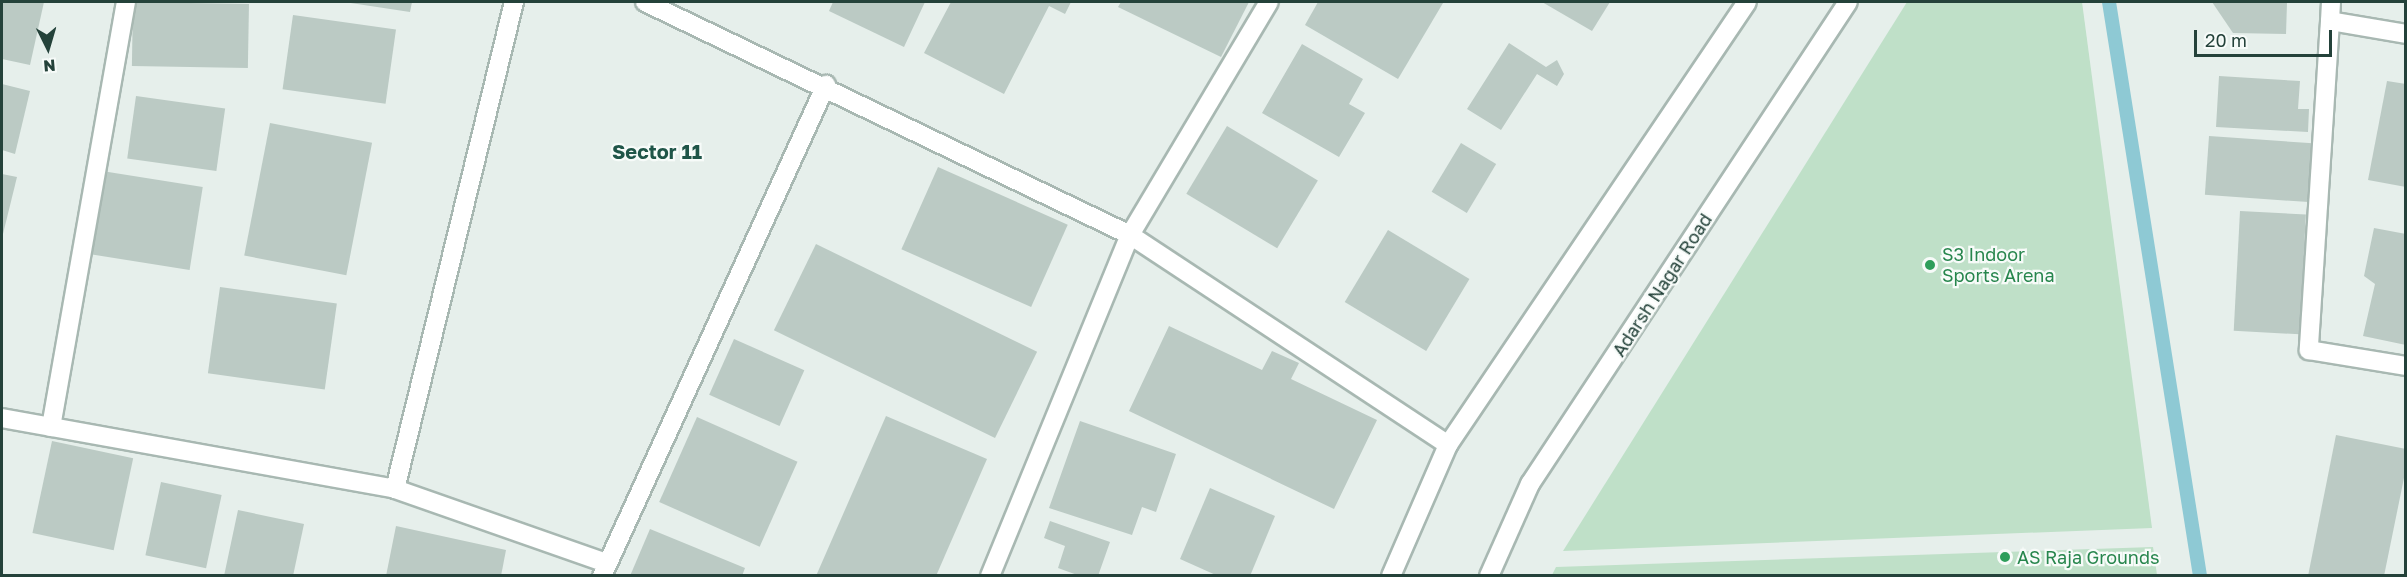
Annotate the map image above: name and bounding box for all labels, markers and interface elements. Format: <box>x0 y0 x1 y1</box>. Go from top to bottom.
north arrow <box>18 18 78 78</box>
scale bar <box>2197 18 2335 56</box>
text: 20 m <box>2205 29 2247 51</box>
text: N <box>43 55 57 76</box>
district label: Sector 11 <box>612 139 702 163</box>
street label: Adarsh Nagar Road <box>1608 210 1716 360</box>
place label: S3 Indoor Sports Arena <box>1942 244 2055 286</box>
marker: S3 Indoor Sports Arena <box>1923 258 1937 272</box>
place label: AS Raja Grounds <box>2017 546 2160 568</box>
marker: AS Raja Grounds <box>1998 550 2012 564</box>

